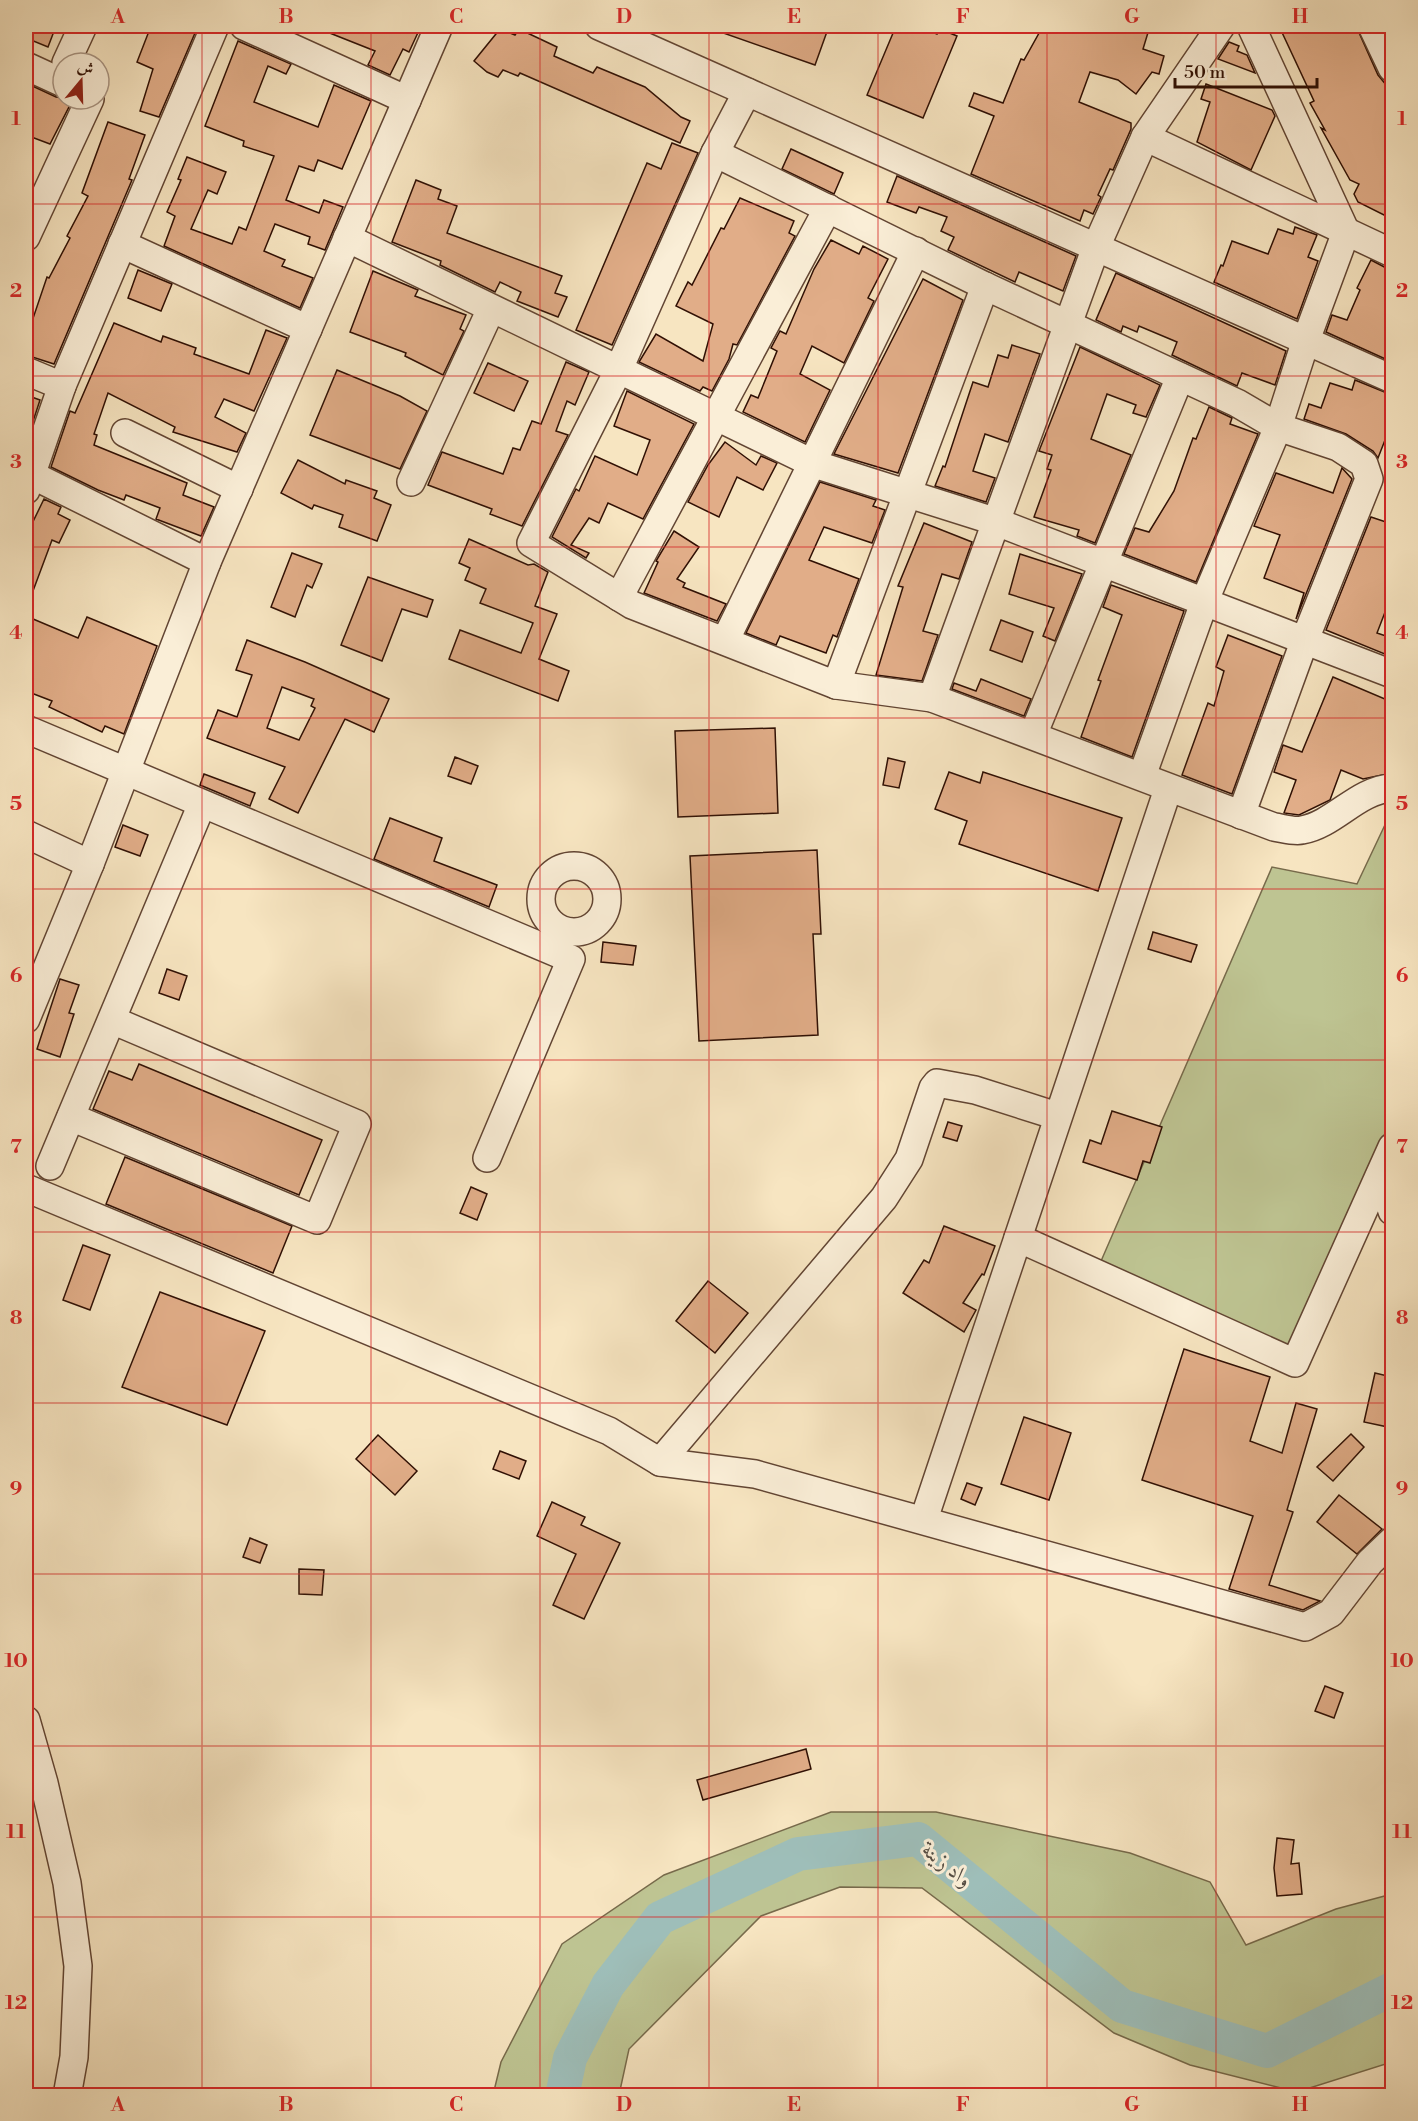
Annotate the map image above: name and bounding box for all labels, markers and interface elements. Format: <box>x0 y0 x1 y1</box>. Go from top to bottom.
text: A <box>110 5 126 30</box>
text: B <box>278 5 294 30</box>
text: C <box>449 5 463 30</box>
text: D <box>616 5 632 30</box>
text: E <box>787 5 801 30</box>
text: F <box>956 5 970 30</box>
text: G <box>1124 5 1140 30</box>
text: H <box>1292 5 1309 30</box>
north arrow <box>51 51 111 111</box>
scale bar <box>1175 51 1318 89</box>
text: ش <box>75 56 96 80</box>
text: 50 m <box>1184 61 1226 84</box>
text: 1 <box>11 107 21 132</box>
text: 1 <box>1397 107 1407 132</box>
text: 2 <box>10 279 22 304</box>
text: 2 <box>1396 279 1408 304</box>
text: 3 <box>10 450 22 475</box>
text: 3 <box>1396 450 1408 475</box>
text: 4 <box>9 621 23 646</box>
text: 4 <box>1395 621 1409 646</box>
text: 5 <box>10 792 22 817</box>
text: 5 <box>1396 792 1408 817</box>
text: 6 <box>10 964 23 989</box>
text: 6 <box>1396 964 1409 989</box>
text: 7 <box>10 1135 22 1160</box>
text: 7 <box>1396 1135 1408 1160</box>
text: 8 <box>10 1306 23 1331</box>
text: 8 <box>1396 1306 1409 1331</box>
text: 9 <box>10 1477 22 1502</box>
text: 9 <box>1396 1477 1408 1502</box>
text: 10 <box>4 1649 28 1674</box>
text: 10 <box>1390 1649 1414 1674</box>
text: 11 <box>6 1820 26 1845</box>
text: 11 <box>1392 1820 1412 1845</box>
water label: واد زينة <box>915 1835 978 1894</box>
text: 12 <box>5 1991 27 2016</box>
text: 12 <box>1391 1991 1413 2016</box>
text: A <box>110 2093 126 2118</box>
text: B <box>278 2093 294 2118</box>
text: C <box>449 2093 463 2118</box>
text: D <box>616 2093 632 2118</box>
text: E <box>787 2093 801 2118</box>
text: F <box>956 2093 970 2118</box>
text: G <box>1124 2093 1140 2118</box>
text: H <box>1292 2093 1309 2118</box>

